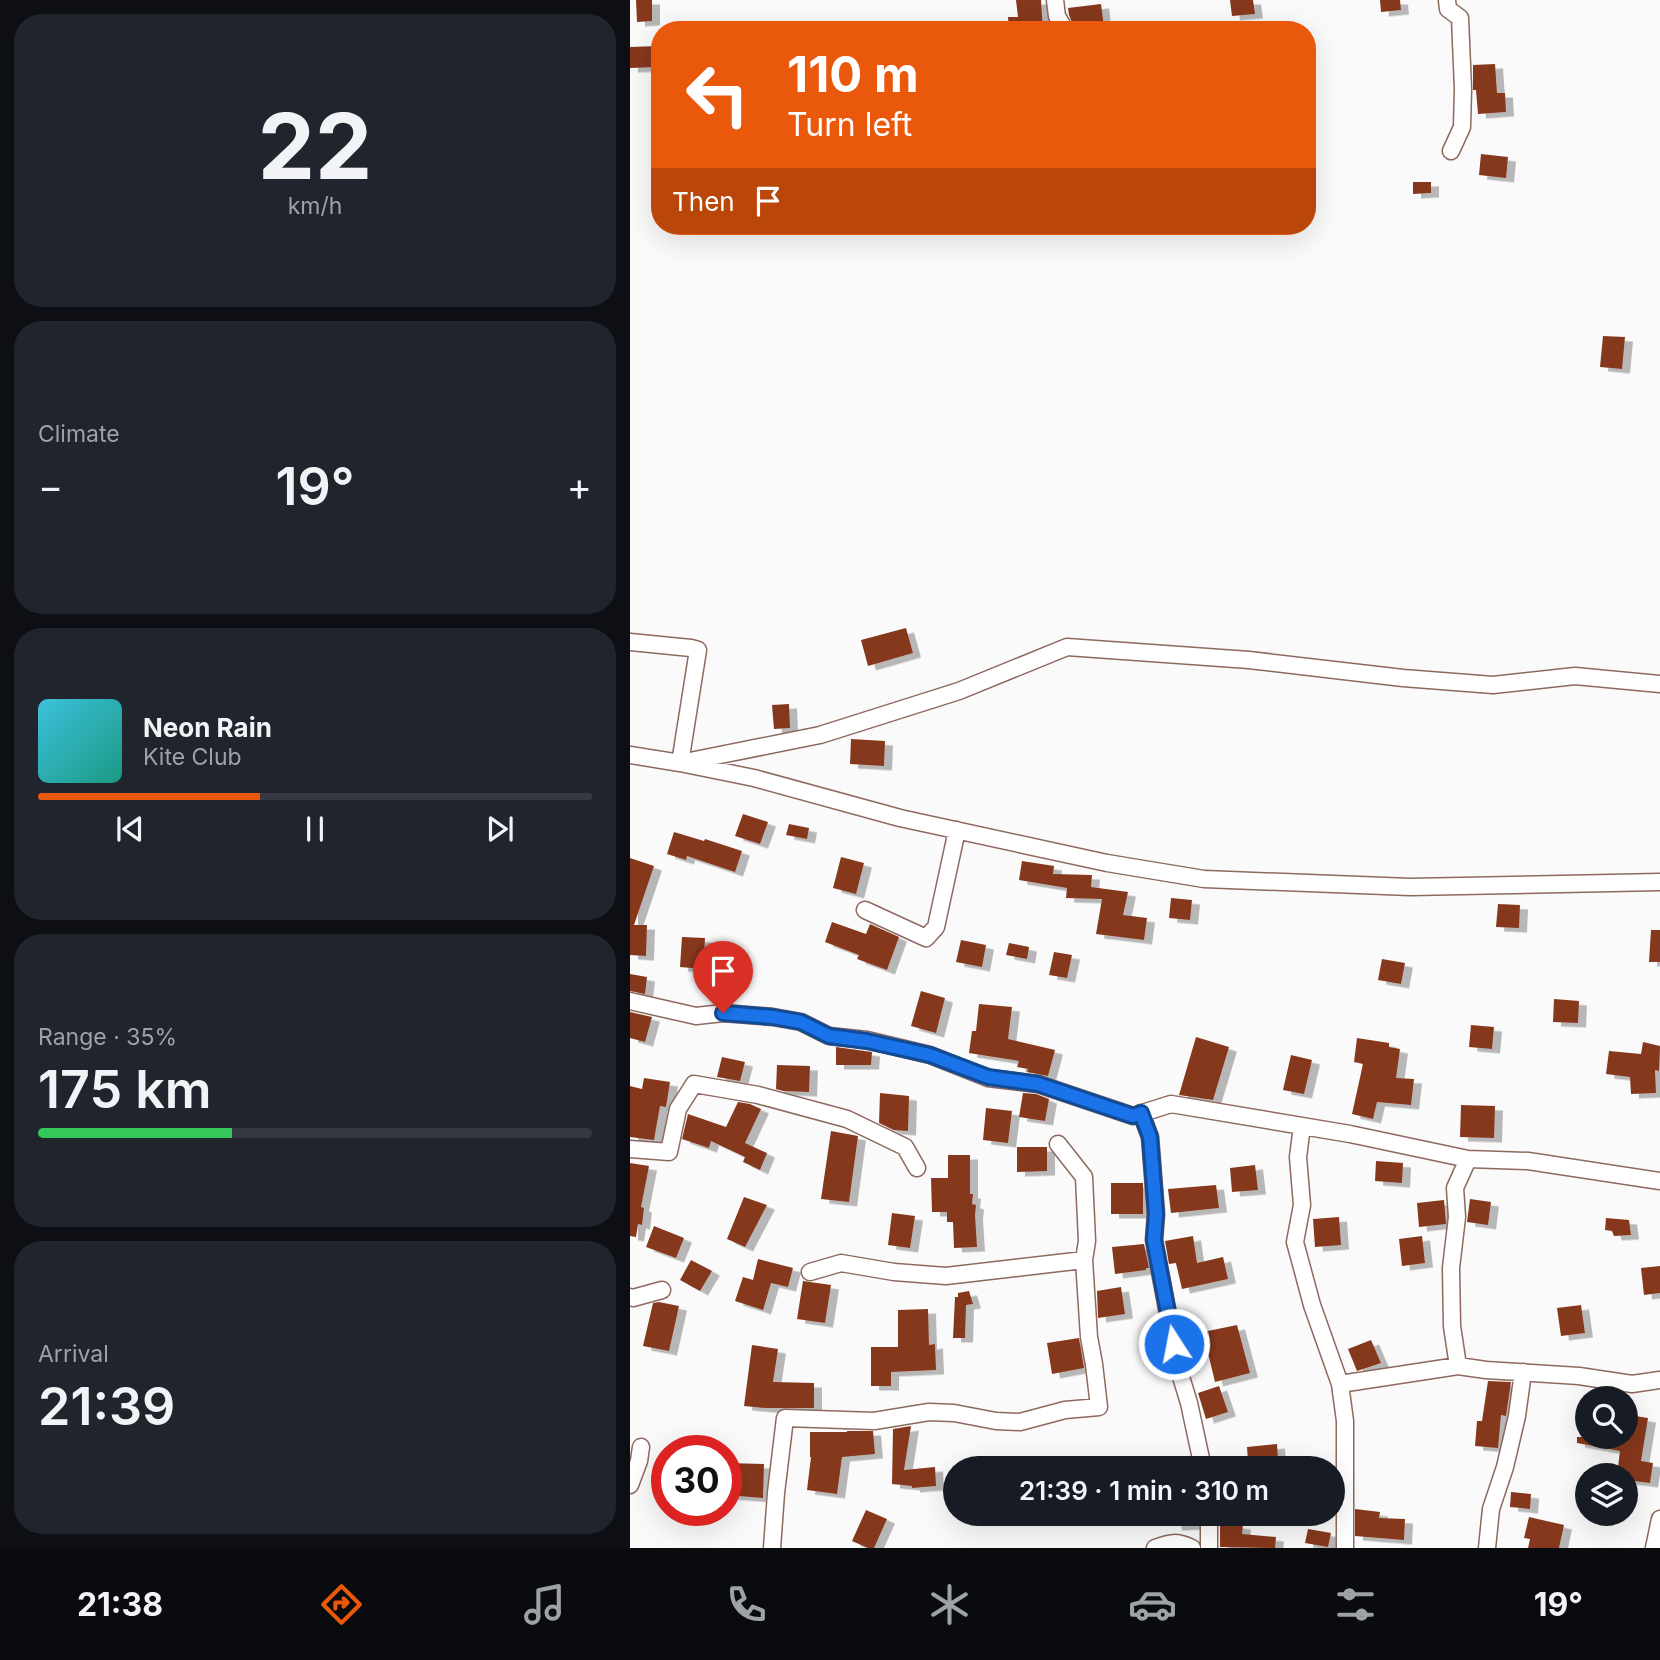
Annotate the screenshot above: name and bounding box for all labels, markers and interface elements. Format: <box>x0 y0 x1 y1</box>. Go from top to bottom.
text: 110 m <box>787 45 919 104</box>
icon: left <box>672 49 763 140</box>
text: 22 <box>258 91 372 201</box>
text: Turn left <box>787 105 912 144</box>
icon: arrive <box>749 182 787 220</box>
text: Then <box>672 186 735 217</box>
text: km/h <box>288 192 342 220</box>
text: Climate <box>38 420 120 448</box>
text: 19° <box>275 455 355 518</box>
text: − <box>38 463 63 509</box>
text: + <box>567 463 592 509</box>
text: Neon Rain <box>143 712 272 743</box>
text: Kite Club <box>143 743 242 771</box>
icon: previous <box>111 810 149 848</box>
icon: pause <box>296 810 334 848</box>
icon: next <box>481 810 519 848</box>
pin <box>693 941 753 1013</box>
icon: arrive <box>704 952 742 990</box>
text: Range · 35% <box>38 1023 177 1051</box>
text: 175 km <box>38 1058 212 1121</box>
position arrow <box>1137 1307 1211 1381</box>
text: Arrival <box>38 1340 109 1368</box>
text: 21:39 <box>38 1375 175 1438</box>
map controls <box>1575 1386 1638 1526</box>
button: search <box>1575 1386 1638 1449</box>
speed limit sign: 30 <box>651 1435 742 1526</box>
button: layers <box>1575 1463 1638 1526</box>
text: 21:39 · 1 min · 310 m <box>1019 1475 1269 1506</box>
icon: directions <box>317 1580 366 1629</box>
icon: music <box>520 1580 569 1629</box>
icon: phone <box>722 1580 771 1629</box>
icon: climate <box>925 1580 974 1629</box>
icon: car <box>1128 1580 1177 1629</box>
icon: filters <box>1331 1580 1380 1629</box>
text: 21:38 <box>77 1585 163 1624</box>
text: 19° <box>1534 1585 1583 1624</box>

